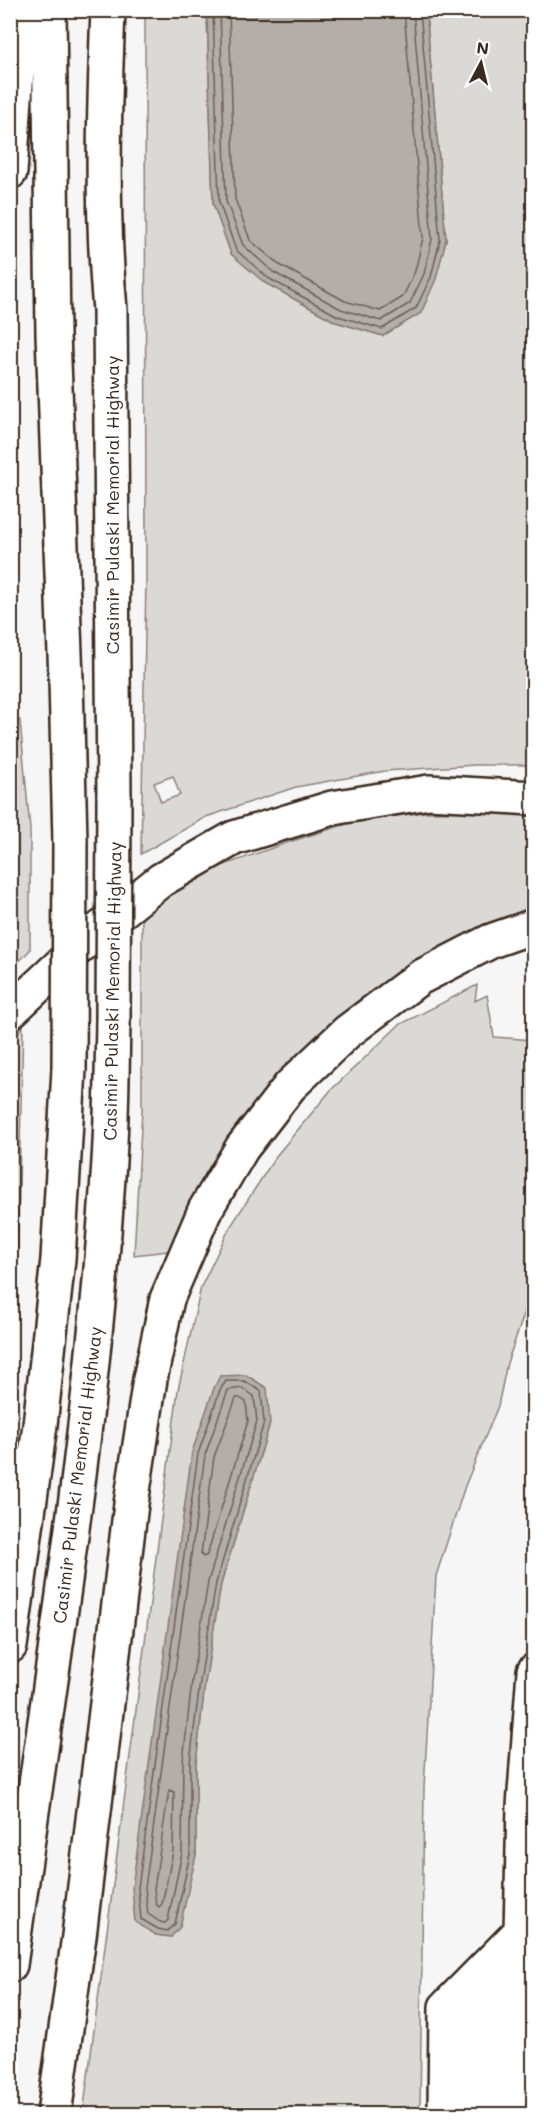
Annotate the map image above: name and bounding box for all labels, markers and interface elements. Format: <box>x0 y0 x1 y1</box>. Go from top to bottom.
north arrow <box>451 33 511 93</box>
text: N <box>476 36 490 59</box>
street label: Casimir Pulaski Memorial Highway <box>100 355 124 655</box>
street label: Casimir Pulaski Memorial Highway <box>97 841 127 1141</box>
street label: Casimir Pulaski Memorial Highway <box>47 1325 107 1625</box>

